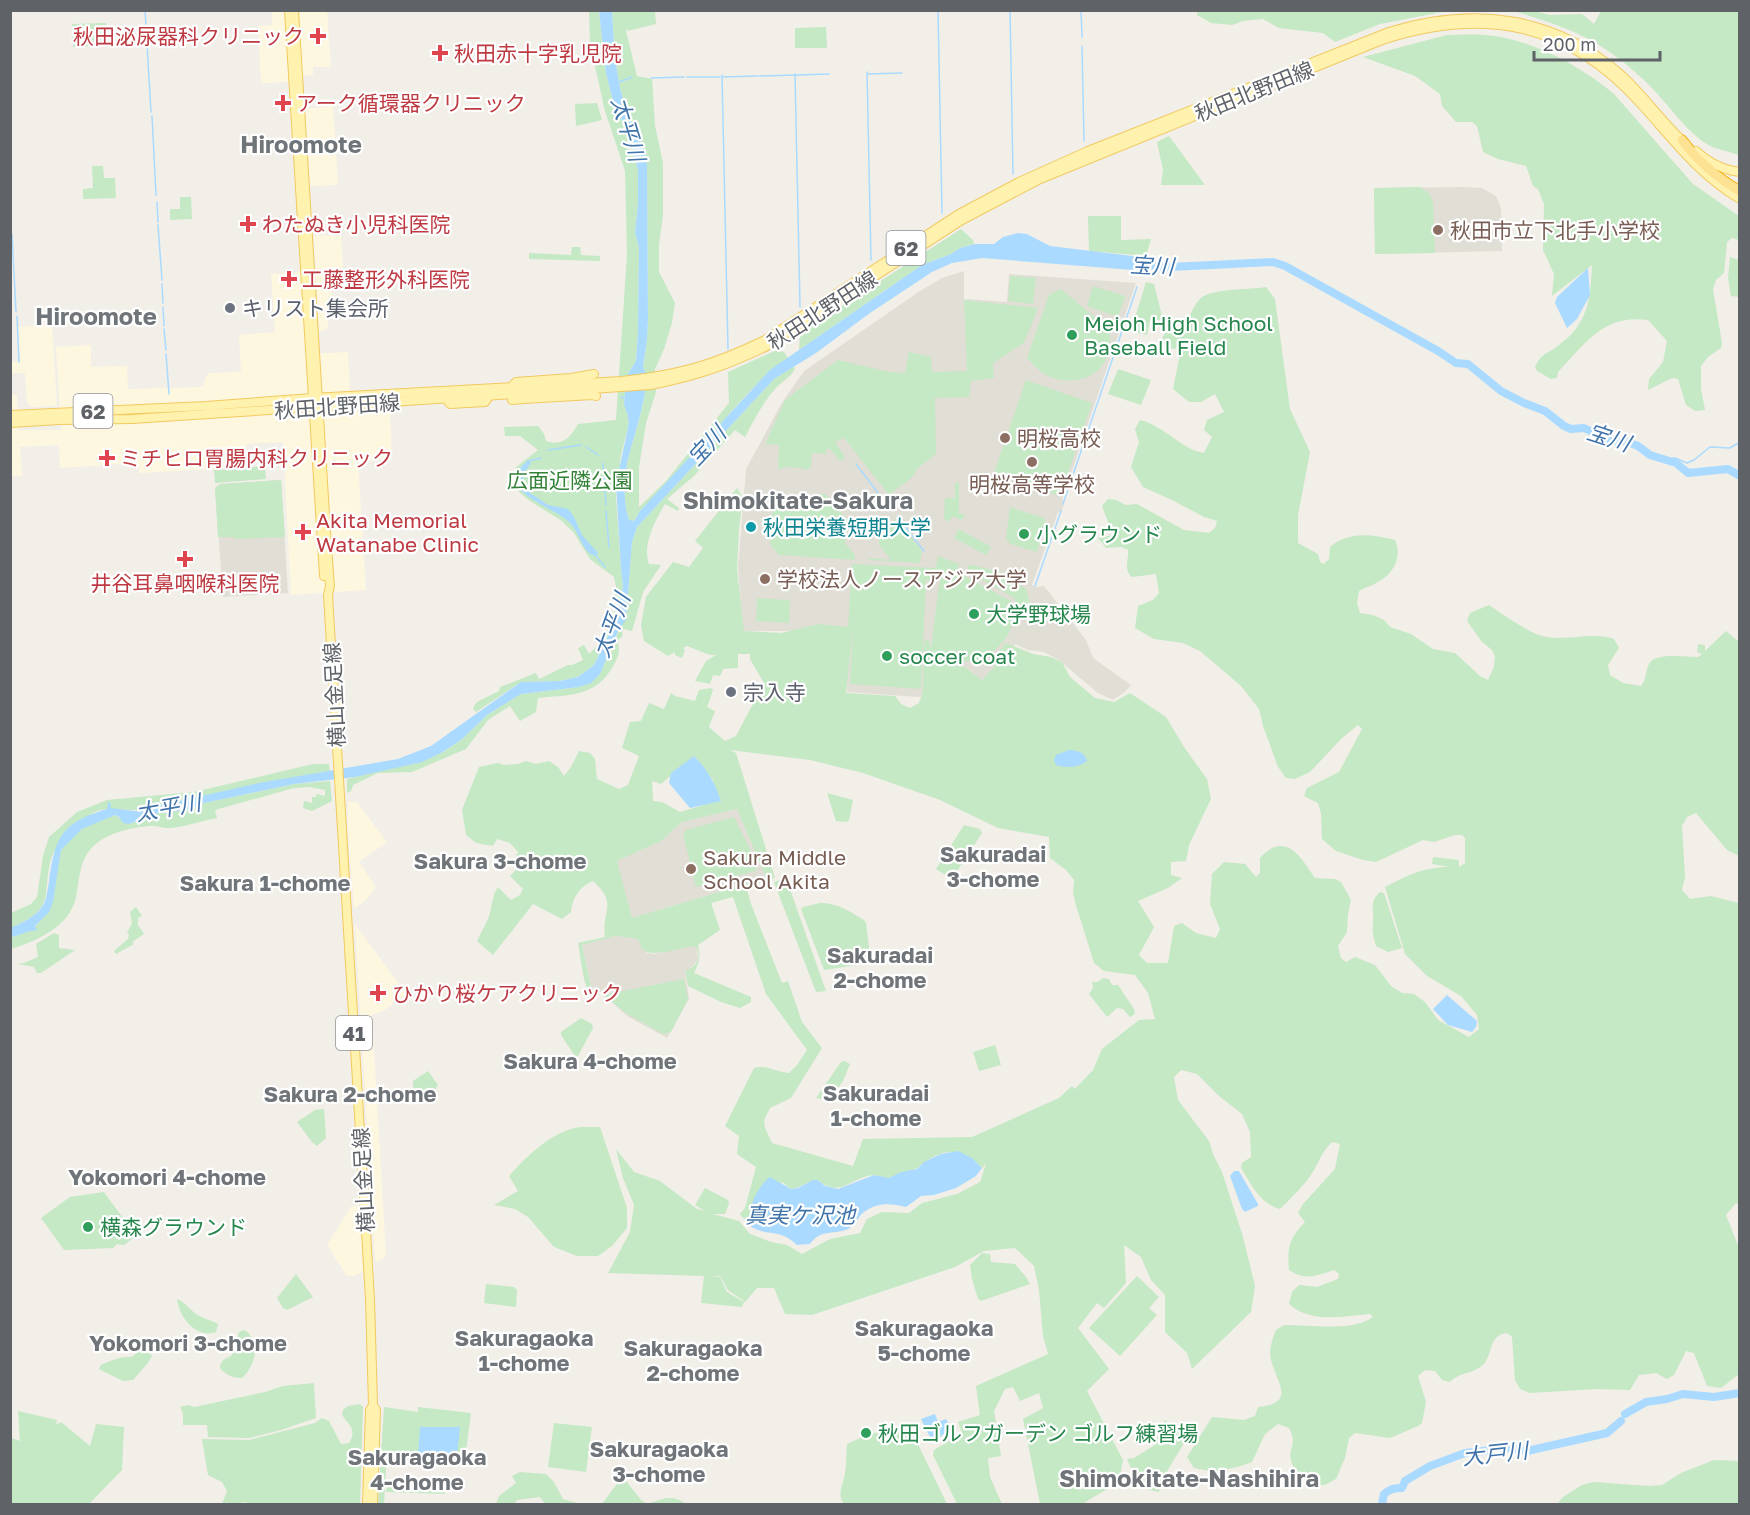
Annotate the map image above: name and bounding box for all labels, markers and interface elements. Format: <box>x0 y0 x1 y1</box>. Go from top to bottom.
place label: 秋田泌尿器科クリニック <box>73 23 304 49</box>
scale bar <box>1534 24 1660 62</box>
marker: 秋田泌尿器科クリニック <box>309 27 327 45</box>
text: 200 m <box>1543 33 1596 55</box>
place label: 秋田赤十字乳児院 <box>454 40 622 66</box>
marker: 秋田赤十字乳児院 <box>431 44 449 62</box>
street label: 秋田北野田線 <box>1191 55 1317 127</box>
place label: アーク循環器クリニック <box>296 90 526 116</box>
water label: 太平川 <box>606 93 652 166</box>
marker: アーク循環器クリニック <box>274 94 292 112</box>
district label: Hiroomote <box>240 129 362 158</box>
place label: わたぬき小児科医院 <box>262 211 451 237</box>
marker: わたぬき小児科医院 <box>239 215 257 233</box>
place label: 秋田市立下北手小学校 <box>1450 217 1660 243</box>
marker: 秋田市立下北手小学校 <box>1431 223 1445 237</box>
road number: 62 <box>886 231 926 265</box>
water label: 宝川 <box>1129 250 1177 280</box>
street label: 秋田北野田線 <box>762 265 882 355</box>
place label: 工藤整形外科医院 <box>302 266 470 292</box>
marker: 工藤整形外科医院 <box>280 270 298 288</box>
place label: キリスト集会所 <box>242 295 389 321</box>
district label: Hiroomote <box>35 301 157 330</box>
marker: キリスト集会所 <box>223 301 237 315</box>
place label: Meioh High School Baseball Field <box>1084 310 1273 360</box>
marker: Meioh High School Baseball Field <box>1065 328 1079 342</box>
street label: 秋田北野田線 <box>273 389 401 423</box>
road number: 62 <box>74 394 112 428</box>
water label: 宝川 <box>1584 417 1636 457</box>
water label: 宝川 <box>681 418 732 470</box>
place label: 明桜高校 <box>1017 425 1101 451</box>
marker: 明桜高校 <box>998 431 1012 445</box>
place label: ミチヒロ胃腸内科クリニック <box>120 445 393 471</box>
marker: ミチヒロ胃腸内科クリニック <box>98 449 116 467</box>
marker: 明桜高等学校 <box>1025 455 1039 469</box>
park label: 広面近隣公園 <box>507 467 633 493</box>
place label: 明桜高等学校 <box>969 471 1095 497</box>
district label: Shimokitate-Sakura <box>683 485 913 514</box>
place label: Akita Memorial Watanabe Clinic <box>316 507 479 557</box>
place label: 秋田栄養短期大学 <box>763 514 931 540</box>
marker: 秋田栄養短期大学 <box>744 520 758 534</box>
place label: 小グラウンド <box>1036 521 1162 547</box>
marker: Akita Memorial Watanabe Clinic <box>294 523 312 541</box>
marker: 小グラウンド <box>1017 527 1031 541</box>
marker: 井谷耳鼻咽喉科医院 <box>176 550 194 568</box>
place label: 学校法人ノースアジア大学 <box>777 566 1027 592</box>
place label: 井谷耳鼻咽喉科医院 <box>91 570 280 596</box>
marker: 学校法人ノースアジア大学 <box>758 572 772 586</box>
water label: 太平川 <box>587 588 636 661</box>
place label: 大学野球場 <box>986 601 1091 627</box>
marker: 大学野球場 <box>967 607 981 621</box>
street label: 横山金足線 <box>318 642 350 748</box>
place label: soccer coat <box>899 643 1015 669</box>
marker: soccer coat <box>880 649 894 663</box>
place label: 宗入寺 <box>743 679 806 705</box>
marker: 宗入寺 <box>724 685 738 699</box>
water label: 太平川 <box>133 788 205 826</box>
district label: Sakuradai 3-chome <box>940 840 1046 892</box>
place label: Sakura Middle School Akita <box>703 844 846 894</box>
district label: Sakura 3-chome <box>413 847 587 874</box>
marker: Sakura Middle School Akita <box>684 862 698 876</box>
district label: Sakura 1-chome <box>180 869 350 896</box>
district label: Sakuradai 2-chome <box>827 941 933 993</box>
place label: ひかり桜ケアクリニック <box>392 980 622 1006</box>
marker: ひかり桜ケアクリニック <box>369 984 387 1002</box>
road number: 41 <box>336 1016 372 1050</box>
district label: Sakura 4-chome <box>503 1047 677 1074</box>
district label: Sakuradai 1-chome <box>823 1079 929 1131</box>
district label: Sakura 2-chome <box>263 1080 437 1107</box>
street label: 横山金足線 <box>347 1127 379 1233</box>
district label: Yokomori 4-chome <box>68 1163 266 1190</box>
water label: 真実ケ沢池 <box>745 1201 857 1228</box>
place label: 横森グラウンド <box>100 1214 247 1240</box>
marker: 横森グラウンド <box>81 1220 95 1234</box>
district label: Sakuragaoka 5-chome <box>854 1314 994 1366</box>
district label: Sakuragaoka 1-chome <box>454 1324 594 1376</box>
district label: Yokomori 3-chome <box>89 1329 287 1356</box>
district label: Sakuragaoka 2-chome <box>623 1334 763 1386</box>
place label: 秋田ゴルフガーデン ゴルフ練習場 <box>878 1420 1198 1446</box>
marker: 秋田ゴルフガーデン ゴルフ練習場 <box>859 1426 873 1440</box>
district label: Sakuragaoka 3-chome <box>589 1435 729 1487</box>
water label: 大戸川 <box>1461 1436 1531 1470</box>
district label: Sakuragaoka 4-chome <box>347 1443 487 1495</box>
district label: Shimokitate-Nashihira <box>1059 1463 1319 1492</box>

